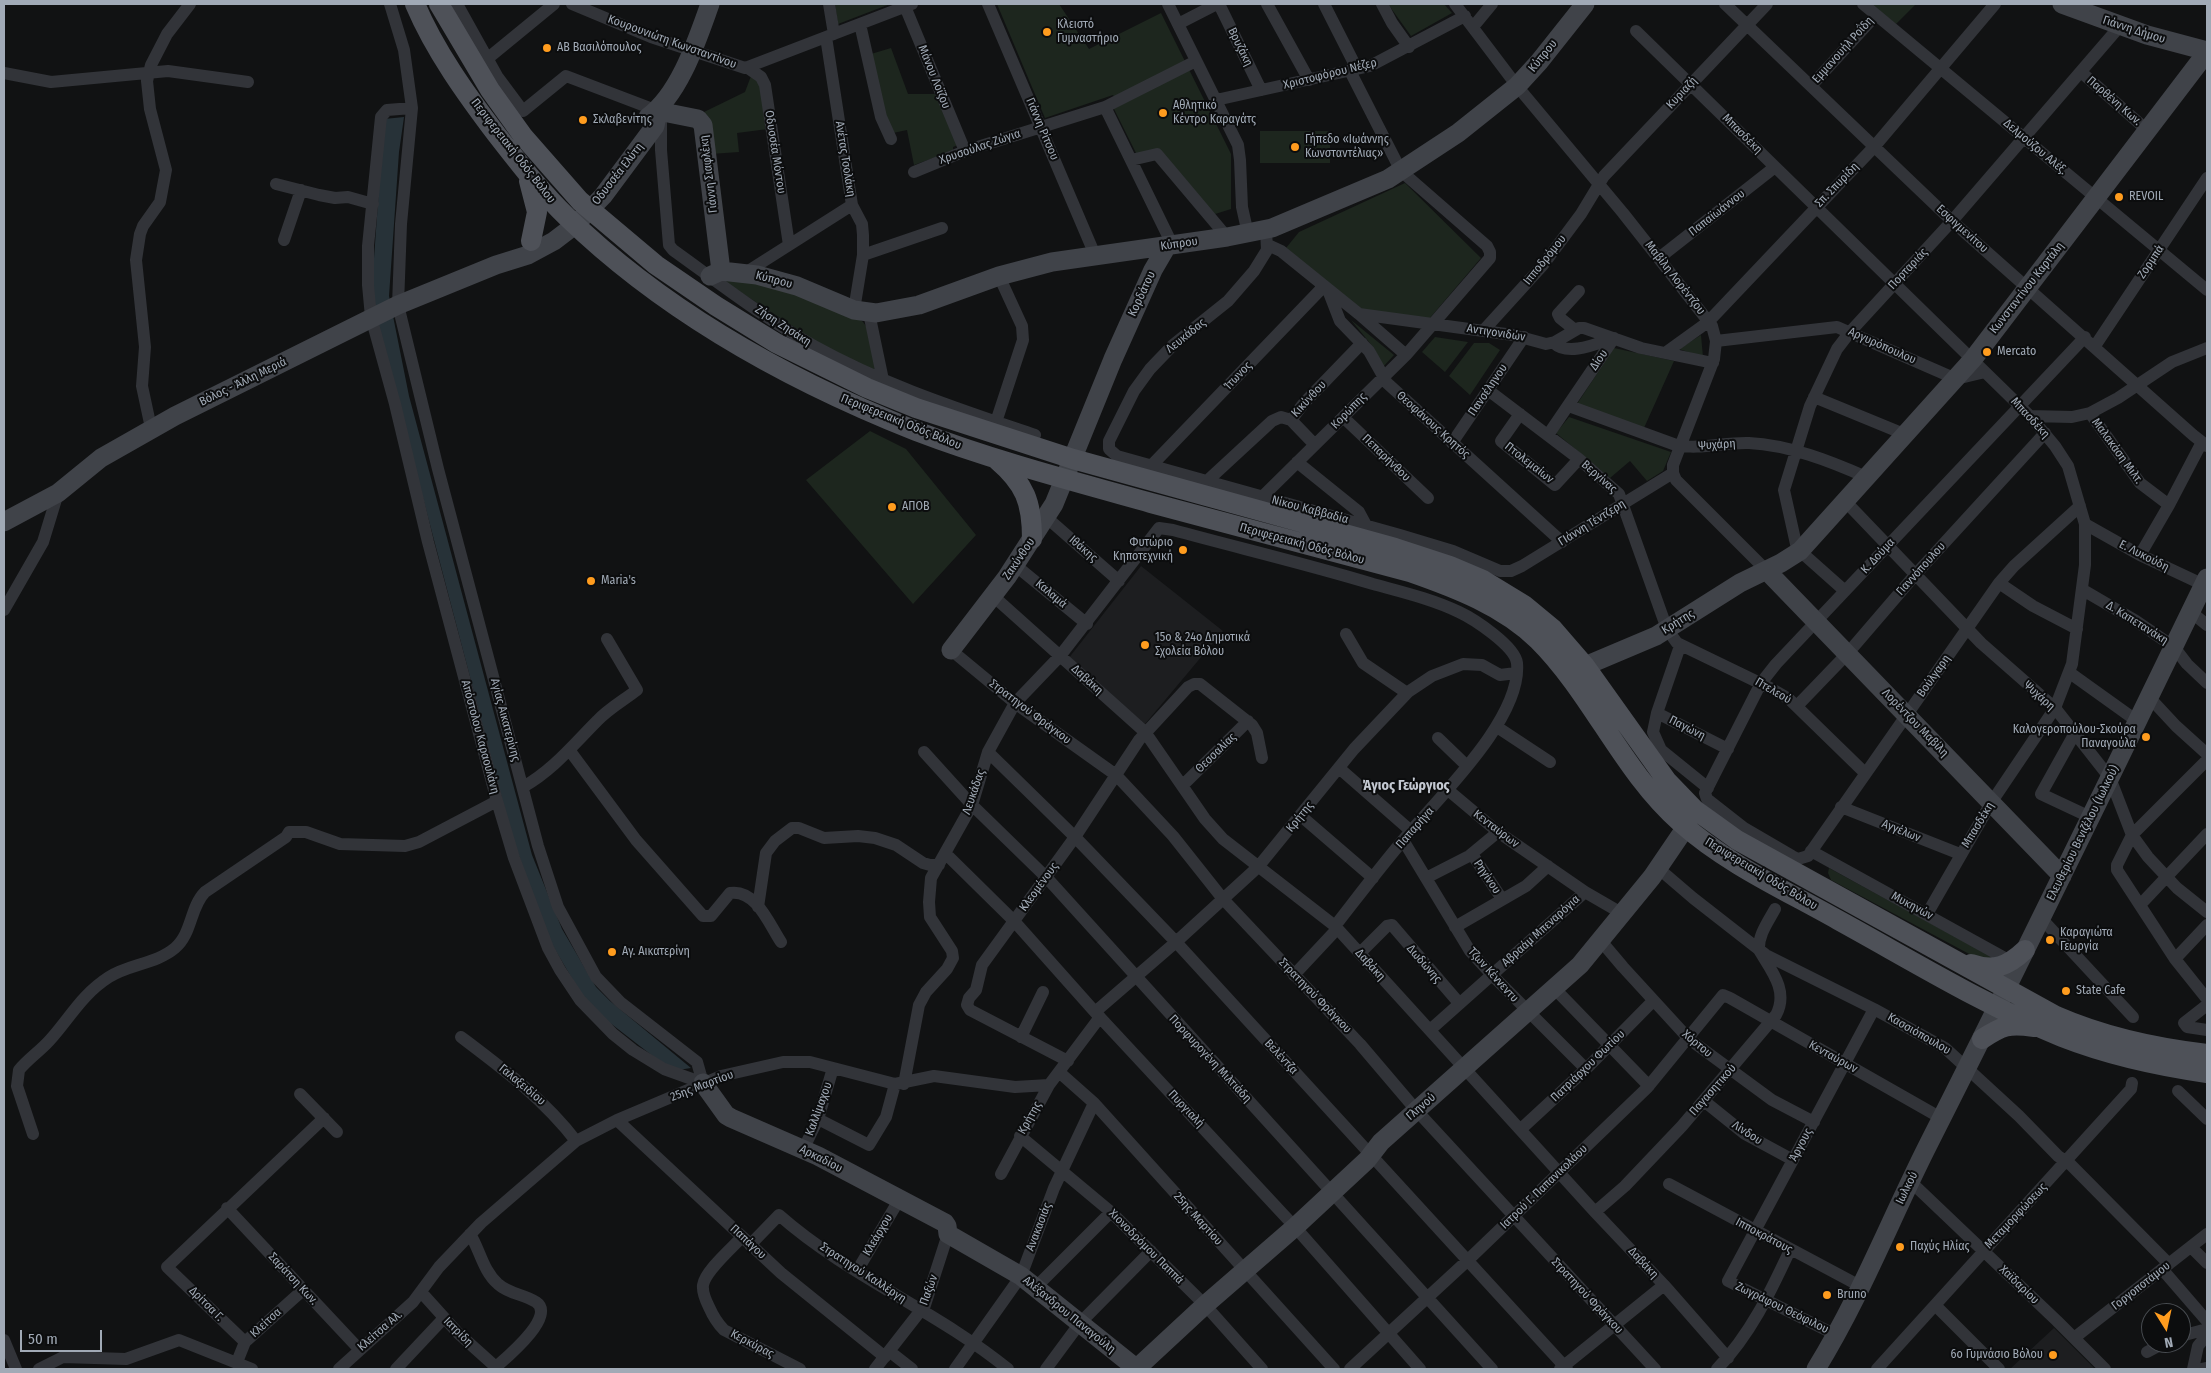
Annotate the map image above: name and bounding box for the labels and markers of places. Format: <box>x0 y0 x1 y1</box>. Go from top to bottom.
place label: Κλειστό Γυμναστήριο <box>1057 18 1119 46</box>
marker: Κλειστό Γυμναστήριο <box>1041 26 1053 38</box>
place label: ΑΒ Βασιλόπουλος <box>557 41 642 55</box>
marker: ΑΒ Βασιλόπουλος <box>541 42 553 54</box>
place label: Αθλητικό Κέντρο Καραγάτς <box>1173 99 1256 127</box>
marker: Αθλητικό Κέντρο Καραγάτς <box>1157 107 1169 119</box>
place label: Σκλαβενίτης <box>593 113 652 127</box>
marker: Σκλαβενίτης <box>577 114 589 126</box>
place label: Γήπεδο «Ιωάννης Κωνσταντέλιας» <box>1305 133 1389 161</box>
marker: Γήπεδο «Ιωάννης Κωνσταντέλιας» <box>1289 141 1301 153</box>
place label: REVOIL <box>2129 190 2163 204</box>
marker: REVOIL <box>2113 191 2125 203</box>
place label: Mercato <box>1997 345 2036 359</box>
marker: Mercato <box>1981 346 1993 358</box>
place label: ΑΠΟΒ <box>902 500 930 514</box>
marker: ΑΠΟΒ <box>886 501 898 513</box>
place label: Φυτώριο Κηποτεχνική <box>1113 536 1173 564</box>
marker: Φυτώριο Κηποτεχνική <box>1177 544 1189 556</box>
place label: Maria's <box>601 574 636 588</box>
marker: Maria's <box>585 575 597 587</box>
place label: 15ο & 24ο Δημοτικά Σχολεία Βόλου <box>1155 631 1250 659</box>
marker: 15ο & 24ο Δημοτικά Σχολεία Βόλου <box>1139 639 1151 651</box>
place label: Καλογεροπούλου-Σκούρα Παναγούλα <box>2013 723 2136 751</box>
marker: Καλογεροπούλου-Σκούρα Παναγούλα <box>2140 731 2152 743</box>
place label: Καραγιώτα Γεωργία <box>2060 926 2113 954</box>
marker: Καραγιώτα Γεωργία <box>2044 934 2056 946</box>
place label: Αγ. Αικατερίνη <box>622 945 690 959</box>
marker: Αγ. Αικατερίνη <box>606 946 618 958</box>
place label: State Cafe <box>2076 984 2125 998</box>
marker: State Cafe <box>2060 985 2072 997</box>
place label: Παχύς Ηλίας <box>1910 1240 1970 1254</box>
marker: Παχύς Ηλίας <box>1894 1241 1906 1253</box>
place label: Bruno <box>1837 1288 1867 1302</box>
marker: Bruno <box>1821 1289 1833 1301</box>
place label: 6ο Γυμνάσιο Βόλου <box>1951 1348 2043 1362</box>
marker: 6ο Γυμνάσιο Βόλου <box>2047 1349 2059 1361</box>

